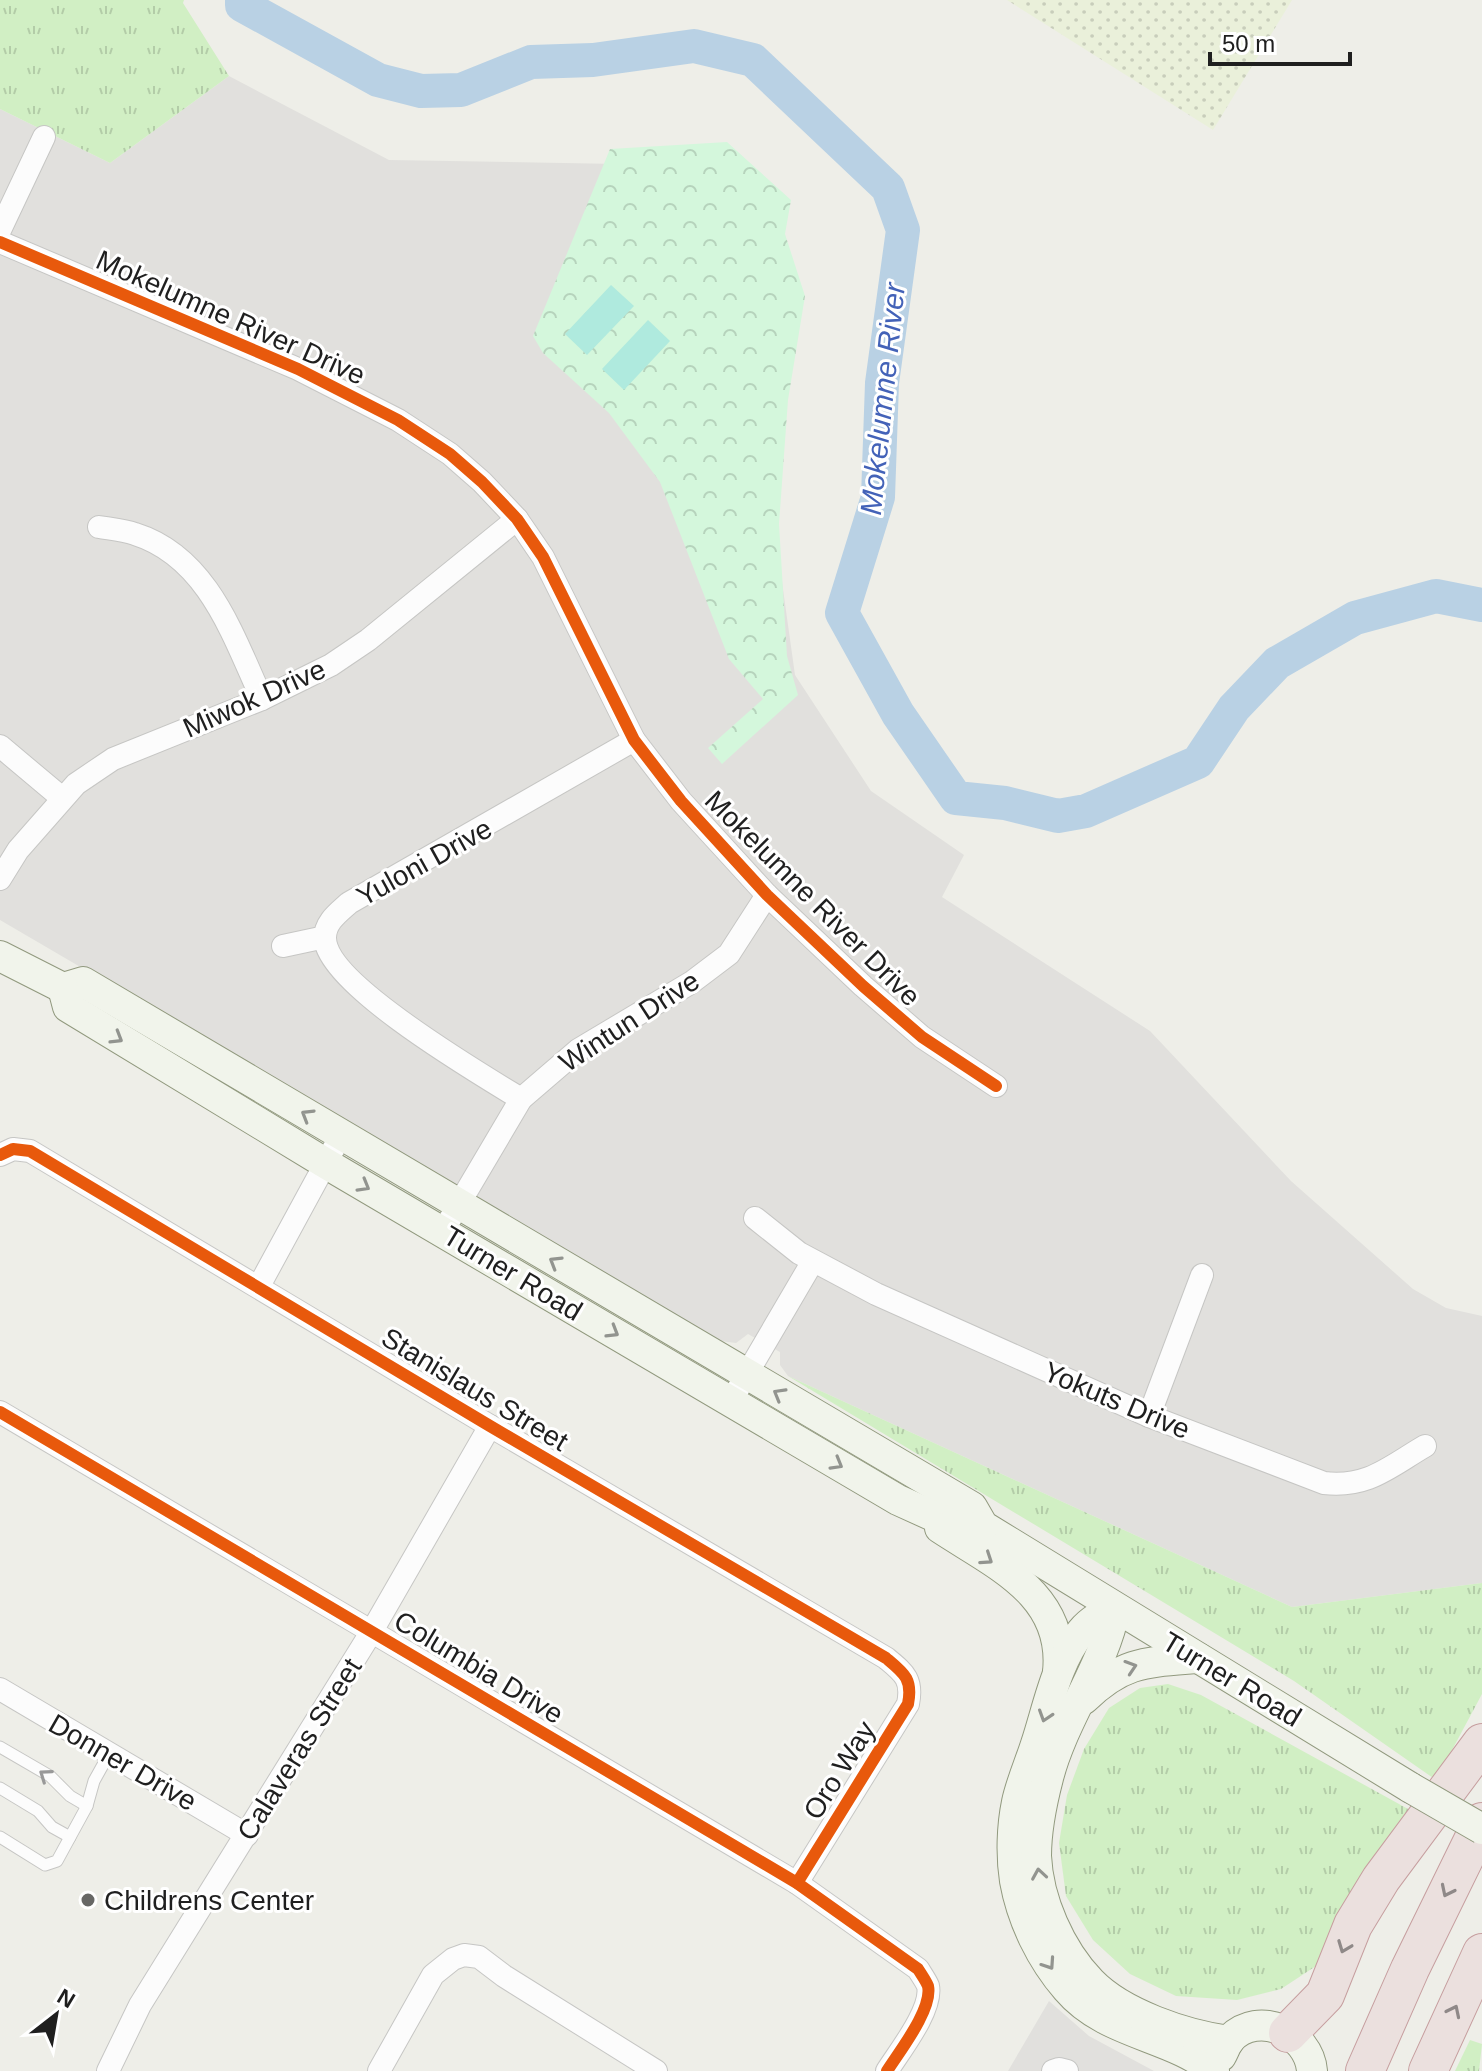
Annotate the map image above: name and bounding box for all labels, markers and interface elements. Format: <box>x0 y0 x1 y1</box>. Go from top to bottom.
scale bar <box>1210 16 1350 66</box>
text: 50 m <box>1222 30 1275 57</box>
street label: Mokelumne River Drive <box>92 244 370 391</box>
water label: Mokelumne River <box>854 280 911 517</box>
street label: Miwok Drive <box>178 653 330 744</box>
street label: Mokelumne River Drive <box>699 785 926 1012</box>
street label: Yuloni Drive <box>351 813 497 912</box>
street label: Wintun Drive <box>554 965 705 1078</box>
one-way arrow <box>108 1028 123 1043</box>
one-way arrow <box>301 1110 316 1125</box>
one-way arrow <box>356 1176 370 1192</box>
street label: Turner Road <box>438 1220 588 1327</box>
one-way arrow <box>549 1256 564 1272</box>
street label: Stanislaus Street <box>376 1322 574 1457</box>
one-way arrow <box>604 1322 619 1337</box>
street label: Yokuts Drive <box>1039 1356 1195 1445</box>
one-way arrow <box>773 1388 788 1404</box>
one-way arrow <box>828 1454 843 1470</box>
one-way arrow <box>978 1549 992 1564</box>
street label: Columbia Drive <box>389 1605 569 1730</box>
street label: Turner Road <box>1157 1626 1307 1733</box>
street label: Calaveras Street <box>231 1652 368 1846</box>
one-way arrow <box>1124 1660 1137 1676</box>
street label: Donner Drive <box>44 1708 202 1817</box>
one-way arrow <box>1039 1708 1055 1722</box>
street label: Oro Way <box>797 1716 882 1825</box>
one-way arrow <box>39 1770 54 1785</box>
one-way arrow <box>1032 1867 1049 1880</box>
one-way arrow <box>1441 1883 1457 1898</box>
place label: Childrens Center <box>104 1885 314 1916</box>
marker: Childrens Center <box>79 1891 97 1909</box>
one-way arrow <box>1337 1940 1354 1954</box>
one-way arrow <box>1039 1955 1054 1970</box>
north arrow <box>16 1975 96 2055</box>
text: N <box>53 1983 79 2013</box>
one-way arrow <box>1444 2005 1460 2020</box>

